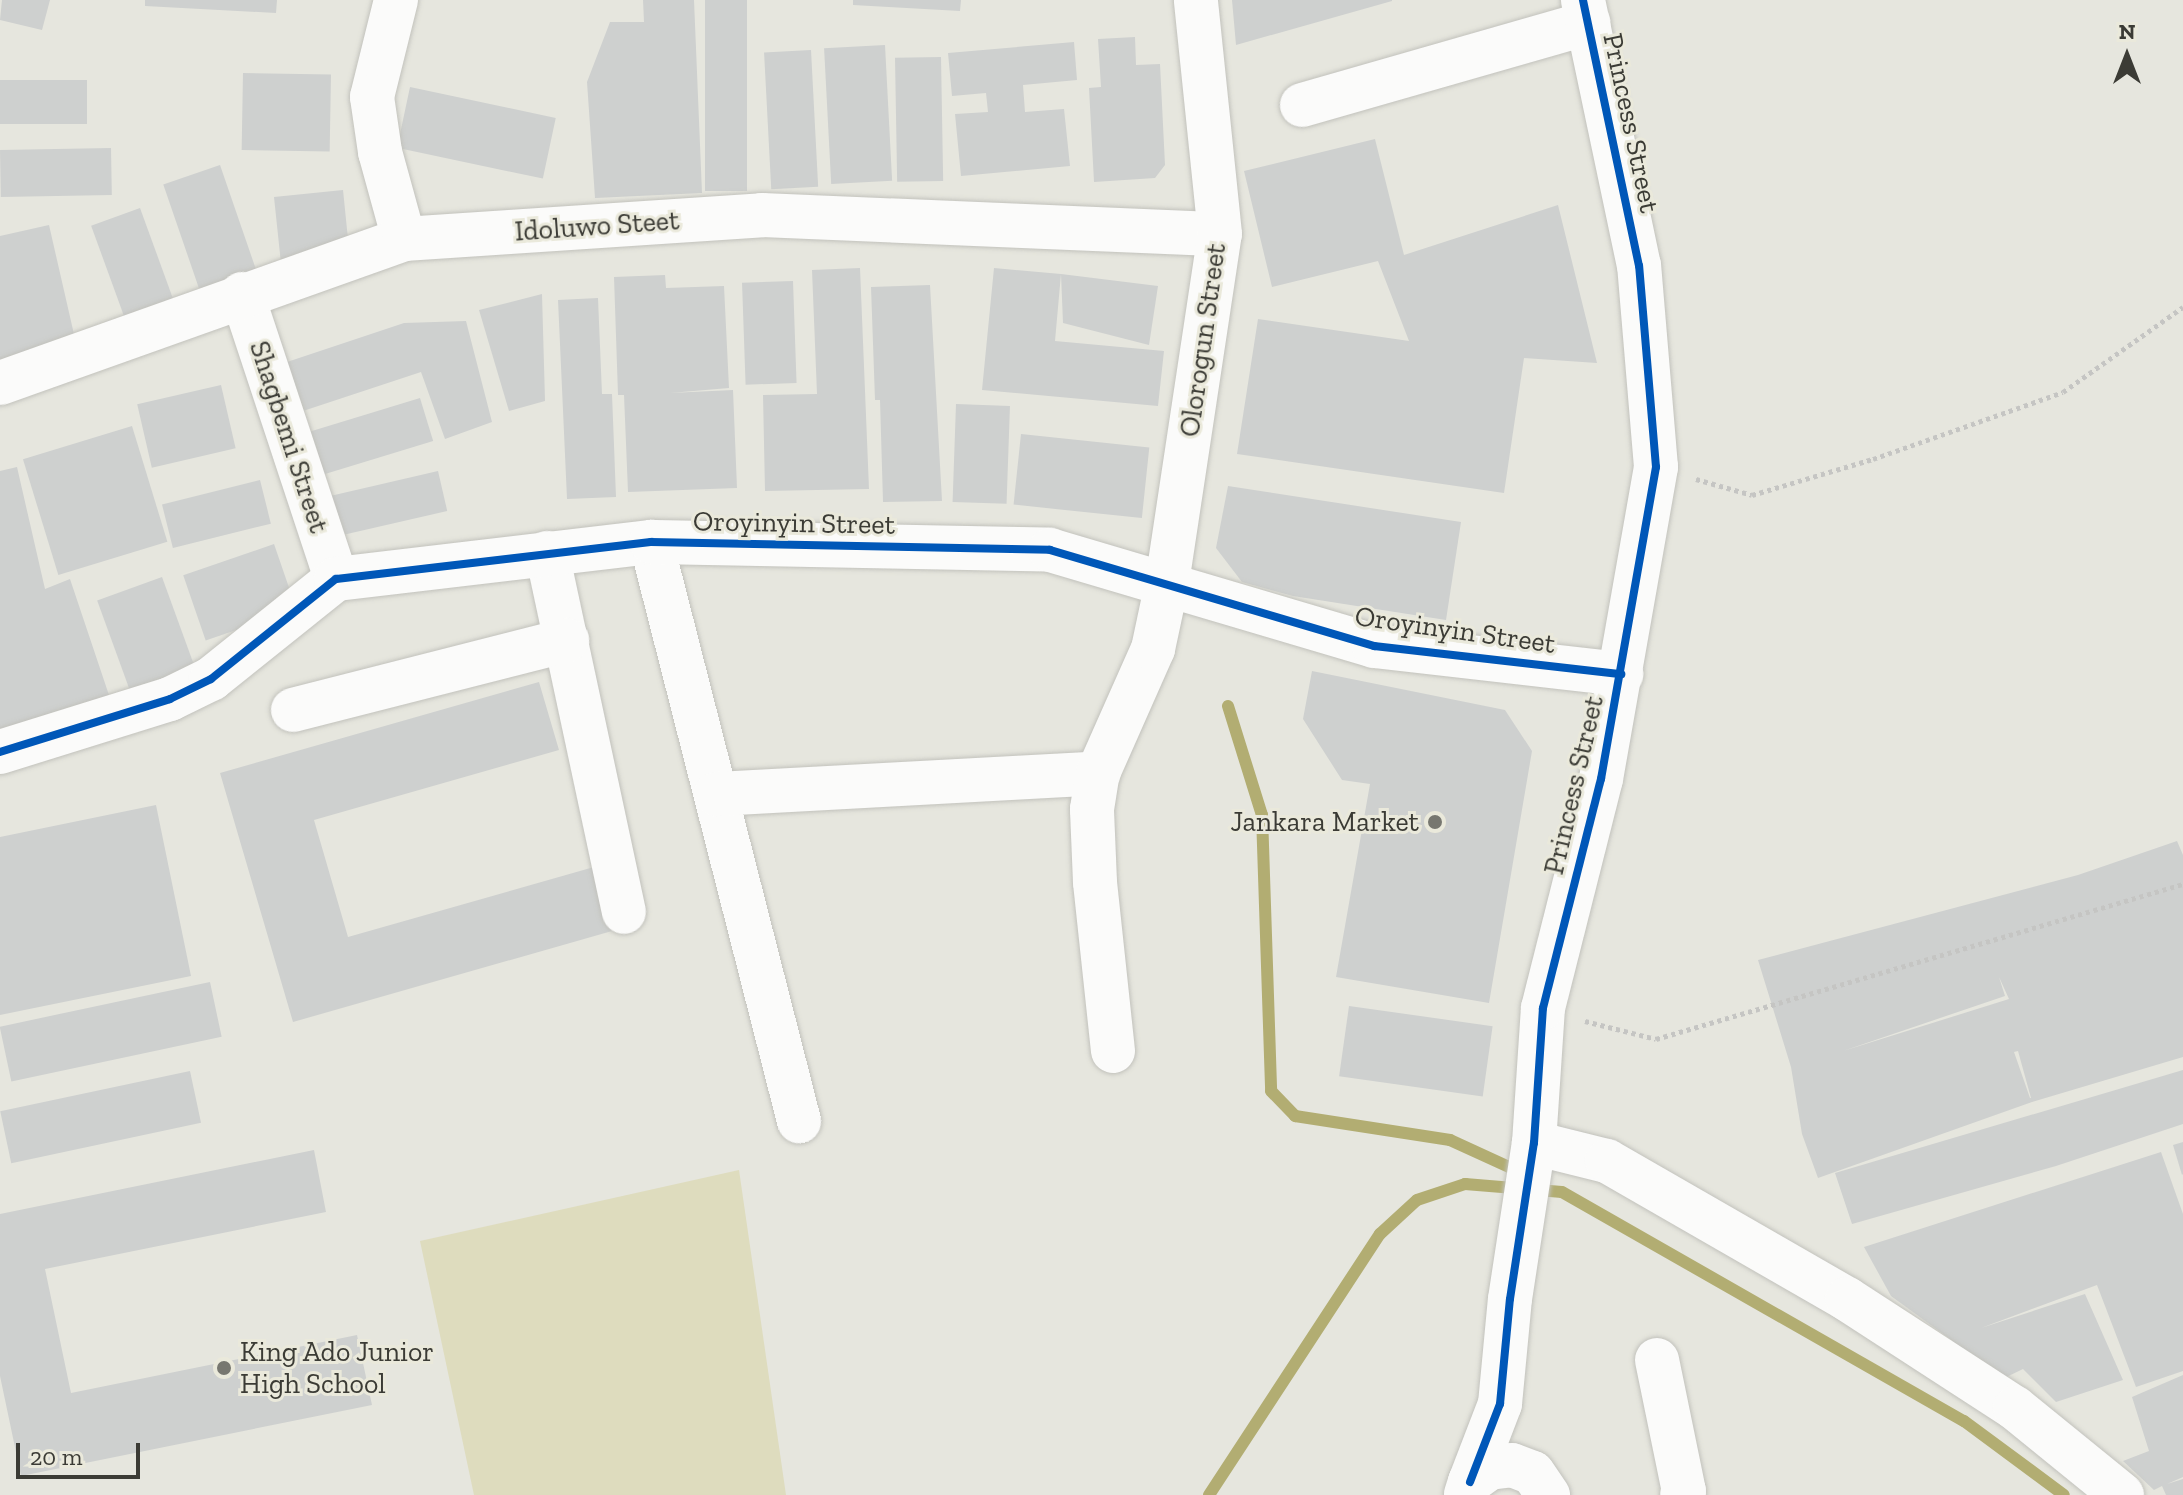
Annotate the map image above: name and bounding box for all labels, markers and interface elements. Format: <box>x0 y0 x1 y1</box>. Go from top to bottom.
north arrow <box>2087 16 2167 96</box>
text: N <box>2119 18 2135 45</box>
street label: Princess Street <box>1596 30 1666 216</box>
street label: Idoluwo Steet <box>514 203 680 249</box>
street label: Olorogun Street <box>1173 241 1233 439</box>
street label: Shagbemi Street <box>242 337 336 537</box>
street label: Oroyinyin Street <box>693 504 895 542</box>
street label: Oroyinyin Street <box>1353 599 1557 661</box>
street label: Princess Street <box>1537 692 1611 878</box>
place label: Jankara Market <box>1231 805 1419 839</box>
marker: Jankara Market <box>1426 813 1444 831</box>
place label: King Ado Junior High School <box>240 1335 435 1401</box>
marker: King Ado Junior High School <box>215 1359 233 1377</box>
scale bar <box>20 1427 144 1477</box>
text: 20 m <box>30 1442 82 1471</box>

